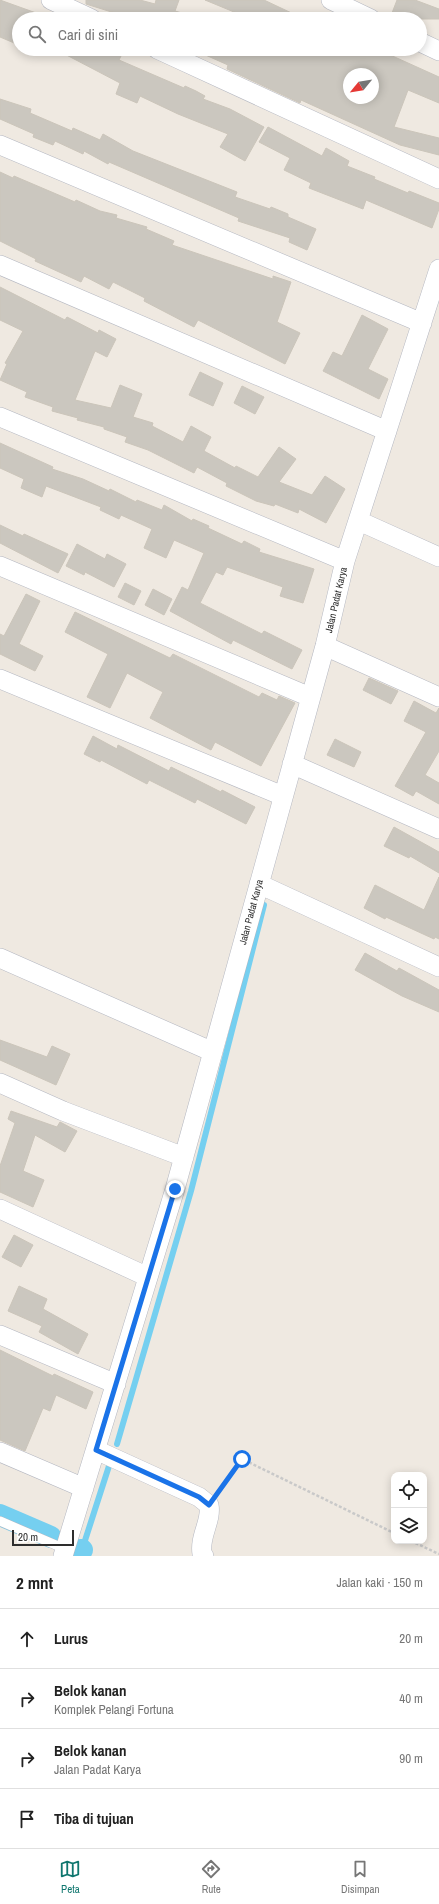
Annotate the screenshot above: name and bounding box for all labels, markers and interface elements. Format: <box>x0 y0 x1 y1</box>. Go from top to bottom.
search box <box>12 12 427 56</box>
icon: search <box>26 23 48 45</box>
text: Cari di sini <box>58 24 118 45</box>
north arrow <box>343 68 379 104</box>
street label: Jalan Padat Karya <box>322 565 350 634</box>
street label: Jalan Padat Karya <box>236 878 266 946</box>
route end <box>166 1180 184 1198</box>
route start <box>233 1450 251 1468</box>
map controls <box>391 1472 427 1544</box>
button: locate <box>391 1472 427 1508</box>
button: layers <box>391 1508 427 1544</box>
scale bar <box>12 1528 74 1547</box>
text: 20 m <box>18 1530 38 1544</box>
text: 2 mnt <box>16 1571 53 1594</box>
text: Jalan kaki · 150 m <box>336 1574 423 1591</box>
icon: ahead <box>16 1628 38 1650</box>
text: Lurus <box>54 1628 88 1649</box>
text: 20 m <box>399 1630 423 1647</box>
text: Belok kanan <box>54 1680 126 1701</box>
icon: right <box>16 1688 38 1710</box>
text: 40 m <box>399 1690 423 1707</box>
text: Komplek Pelangi Fortuna <box>54 1701 174 1718</box>
text: Belok kanan <box>54 1740 126 1761</box>
icon: right <box>16 1748 38 1770</box>
text: 90 m <box>399 1750 423 1767</box>
text: Jalan Padat Karya <box>54 1761 141 1778</box>
icon: arrive <box>16 1808 38 1830</box>
text: Tiba di tujuan <box>54 1808 134 1829</box>
tab: Peta <box>59 1858 81 1896</box>
tab: Rute <box>200 1858 222 1896</box>
tab: Disimpan <box>341 1858 380 1896</box>

